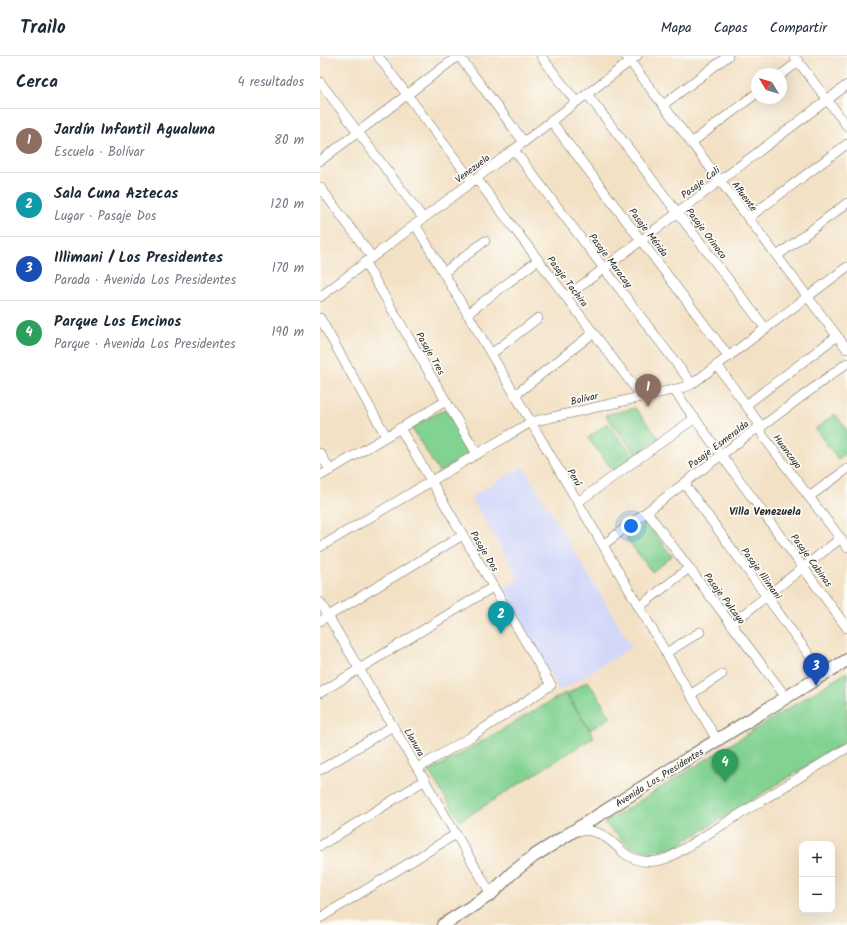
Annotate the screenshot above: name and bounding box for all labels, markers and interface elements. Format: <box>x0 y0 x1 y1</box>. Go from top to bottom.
text: Trailo <box>20 13 66 43</box>
text: Mapa <box>661 17 692 39</box>
text: Capas <box>714 17 748 39</box>
text: Compartir <box>770 17 827 39</box>
north arrow <box>751 68 787 104</box>
text: Cerca <box>16 69 58 96</box>
text: 4 resultados <box>237 72 304 93</box>
text: Jardín Infantil Agualuna <box>54 118 215 142</box>
text: 1 <box>27 130 31 151</box>
text: 80 m <box>274 130 304 151</box>
text: Escuela · Bolívar <box>54 142 144 163</box>
street label: Venezuela <box>452 150 494 187</box>
street label: Pasaje Cali <box>678 162 724 203</box>
street label: Afluente <box>727 178 761 216</box>
text: Sala Cuna Aztecas <box>54 182 178 206</box>
text: 2 <box>25 194 33 215</box>
text: 120 m <box>270 194 304 215</box>
street label: Pasaje Mérida <box>624 205 672 261</box>
street label: Pasaje Orinoco <box>682 205 731 263</box>
text: Lugar · Pasaje Dos <box>54 206 156 227</box>
street label: Pasaje Maracay <box>584 230 636 291</box>
text: Illimani / Los Presidentes <box>54 246 223 270</box>
street label: Pasaje Tachira <box>543 253 592 311</box>
text: 3 <box>25 258 33 279</box>
text: 170 m <box>272 258 304 279</box>
text: Parada · Avenida Los Presidentes <box>54 270 236 291</box>
text: Parque Los Encinos <box>54 310 181 334</box>
text: 4 <box>25 322 33 343</box>
text: 190 m <box>272 322 304 343</box>
street label: Pasaje Tres <box>411 329 449 379</box>
text: Parque · Avenida Los Presidentes <box>54 334 236 355</box>
pin: 1 <box>635 374 661 407</box>
street label: Bolívar <box>569 388 600 410</box>
street label: Pasaje Esmeralda <box>685 416 753 473</box>
street label: Huancayo <box>769 431 806 473</box>
street label: Perú <box>563 466 586 489</box>
district label: Villa Venezuela <box>729 503 801 521</box>
your location <box>621 516 641 536</box>
street label: Pasaje Dos <box>466 528 503 576</box>
street label: Pasaje Cabinas <box>786 531 837 591</box>
street label: Pasaje Illimani <box>737 544 786 603</box>
street label: Pasaje Pulcayo <box>699 569 749 628</box>
pin: 2 <box>488 601 514 634</box>
pin: 3 <box>803 653 829 686</box>
street label: Llanura <box>400 725 429 760</box>
street label: Avenida Los Presidentes <box>612 744 708 812</box>
pin: 4 <box>712 749 738 782</box>
map controls <box>799 841 835 913</box>
button: + <box>799 841 835 877</box>
button: − <box>799 877 835 913</box>

